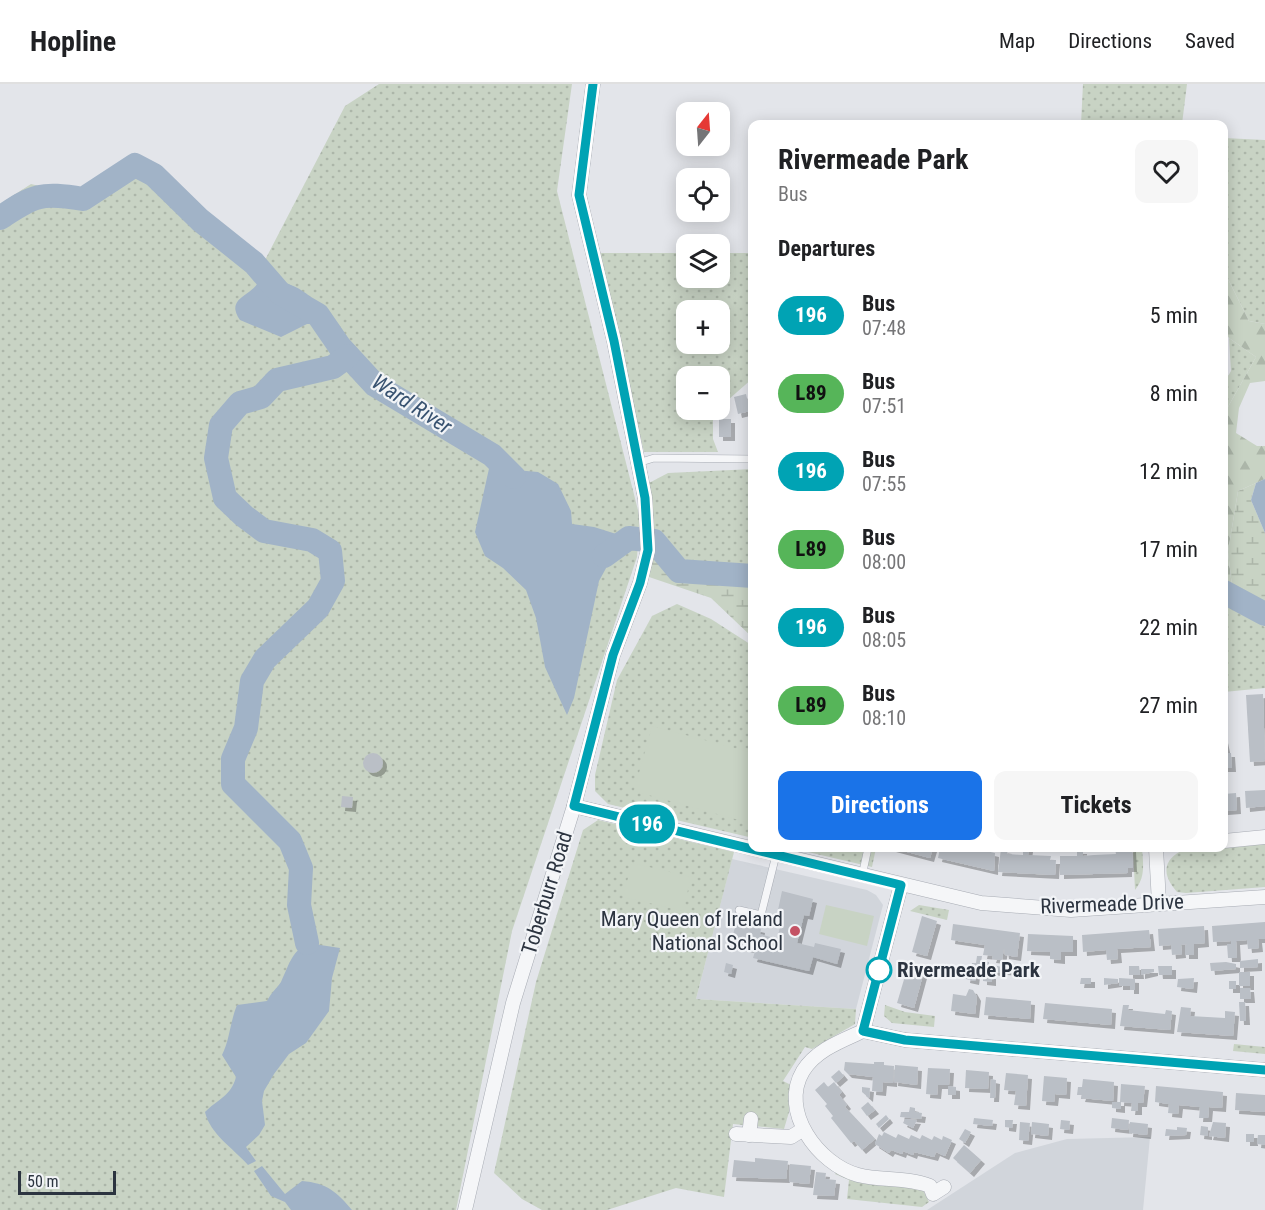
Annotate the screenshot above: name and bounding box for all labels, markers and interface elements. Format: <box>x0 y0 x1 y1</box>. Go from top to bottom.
text: Hopline <box>30 25 116 58</box>
text: Map <box>999 29 1035 53</box>
text: Directions <box>1068 29 1152 53</box>
text: Saved <box>1185 29 1235 53</box>
north arrow <box>676 102 730 156</box>
map controls <box>676 102 730 420</box>
button: heart <box>1135 140 1198 203</box>
text: Rivermeade Park <box>778 143 968 176</box>
button: locate <box>676 168 730 222</box>
text: Bus <box>778 182 808 206</box>
button: layers <box>676 234 730 288</box>
text: Departures <box>778 236 875 261</box>
text: Bus <box>862 291 895 316</box>
button: + <box>676 300 730 354</box>
text: 196 <box>795 303 827 327</box>
text: 5 min <box>1150 303 1198 328</box>
text: 07:48 <box>862 316 906 340</box>
button: − <box>676 366 730 420</box>
water label: Ward River <box>368 369 457 439</box>
text: Bus <box>862 369 895 394</box>
text: L89 <box>795 381 827 405</box>
text: 8 min <box>1150 381 1198 406</box>
text: 07:51 <box>862 394 906 418</box>
text: Bus <box>862 447 895 472</box>
text: 196 <box>795 459 827 483</box>
text: 12 min <box>1139 459 1198 484</box>
text: 07:55 <box>862 472 906 496</box>
text: Bus <box>862 525 895 550</box>
text: L89 <box>795 537 827 561</box>
text: 17 min <box>1139 537 1198 562</box>
text: 08:00 <box>862 550 906 574</box>
text: Bus <box>862 603 895 628</box>
text: 196 <box>795 615 827 639</box>
text: 22 min <box>1139 615 1198 640</box>
text: 08:05 <box>862 628 906 652</box>
text: Bus <box>862 681 895 706</box>
text: L89 <box>795 693 827 717</box>
text: 27 min <box>1139 693 1198 718</box>
text: 08:10 <box>862 706 906 730</box>
button: Directions <box>778 771 982 840</box>
button: Tickets <box>994 771 1198 840</box>
line badge: 196 <box>612 804 682 844</box>
text: 196 <box>631 812 663 836</box>
street label: Toberburr Road <box>517 829 577 957</box>
street label: Rivermeade Drive <box>1040 889 1184 919</box>
place label: Mary Queen of Ireland National School <box>601 907 783 955</box>
marker: Mary Queen of Ireland National School <box>788 924 802 938</box>
marker: Rivermeade Park <box>866 957 892 983</box>
place label: Rivermeade Park <box>897 958 1041 982</box>
scale bar <box>18 1168 116 1196</box>
text: 50 m <box>27 1172 59 1191</box>

